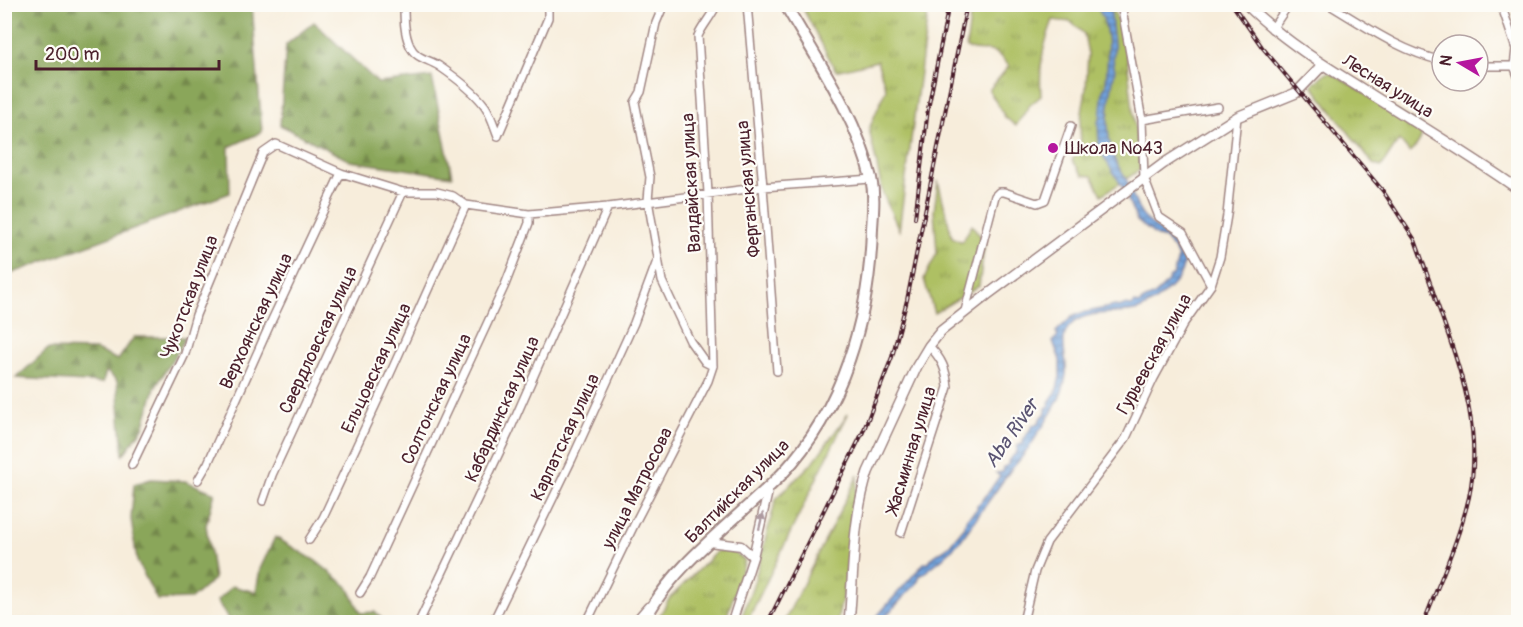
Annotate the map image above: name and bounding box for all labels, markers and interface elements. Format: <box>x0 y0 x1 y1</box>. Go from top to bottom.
scale bar <box>36 33 219 71</box>
north arrow <box>1430 33 1490 93</box>
text: 200 m <box>45 43 100 66</box>
street label: Лесная улица <box>1337 49 1438 124</box>
text: N <box>1435 53 1457 68</box>
street label: Валдайская улица <box>676 113 707 253</box>
street label: Ферганская улица <box>731 120 766 258</box>
place label: Школа №43 <box>1065 137 1163 160</box>
marker: Школа №43 <box>1046 141 1060 155</box>
street label: Чукотская улица <box>155 232 224 362</box>
street label: Верхоянская улица <box>215 249 298 393</box>
street label: Свердловская улица <box>274 263 363 418</box>
street label: Гурьевская улица <box>1112 290 1197 419</box>
street label: Ельцовская улица <box>336 299 417 437</box>
street label: Солтонская улица <box>396 330 477 468</box>
street label: Кабардинская улица <box>460 333 545 486</box>
street label: Карпатская улица <box>526 370 605 505</box>
street label: Жасминная улица <box>880 384 942 519</box>
water label: Aba River <box>979 392 1046 472</box>
street label: улица Матросова <box>596 424 678 554</box>
street label: Балтийская улица <box>680 434 794 548</box>
one-way arrow <box>757 512 766 531</box>

